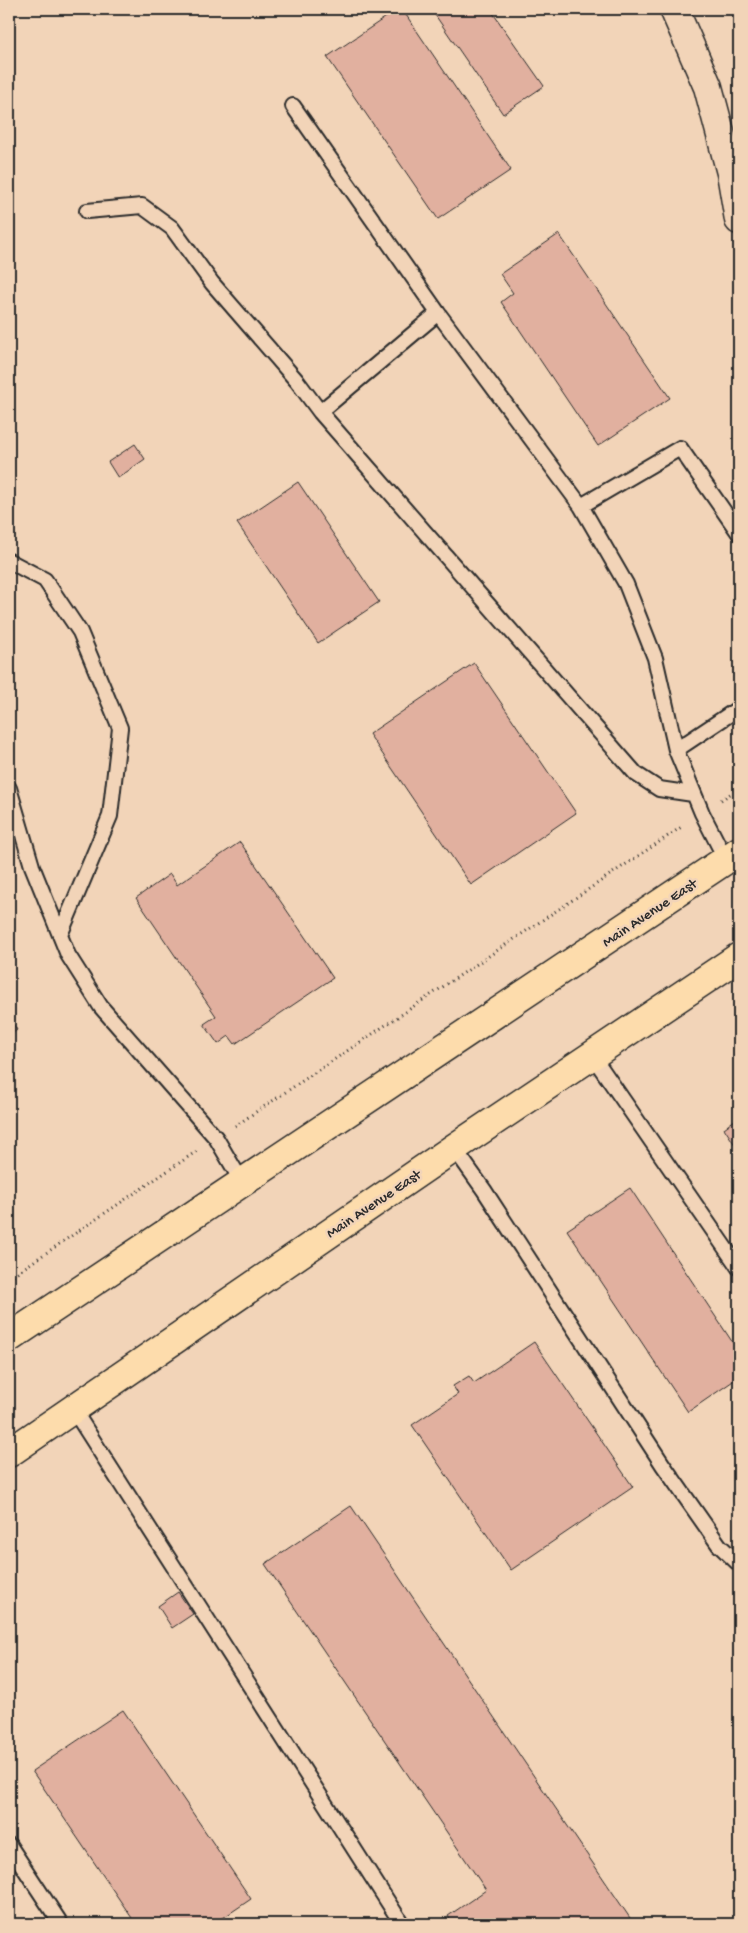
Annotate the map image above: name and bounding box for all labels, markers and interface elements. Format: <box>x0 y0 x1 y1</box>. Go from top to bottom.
street label: Main Avenue East <box>599 874 703 952</box>
street label: Main Avenue East <box>323 1165 427 1243</box>

